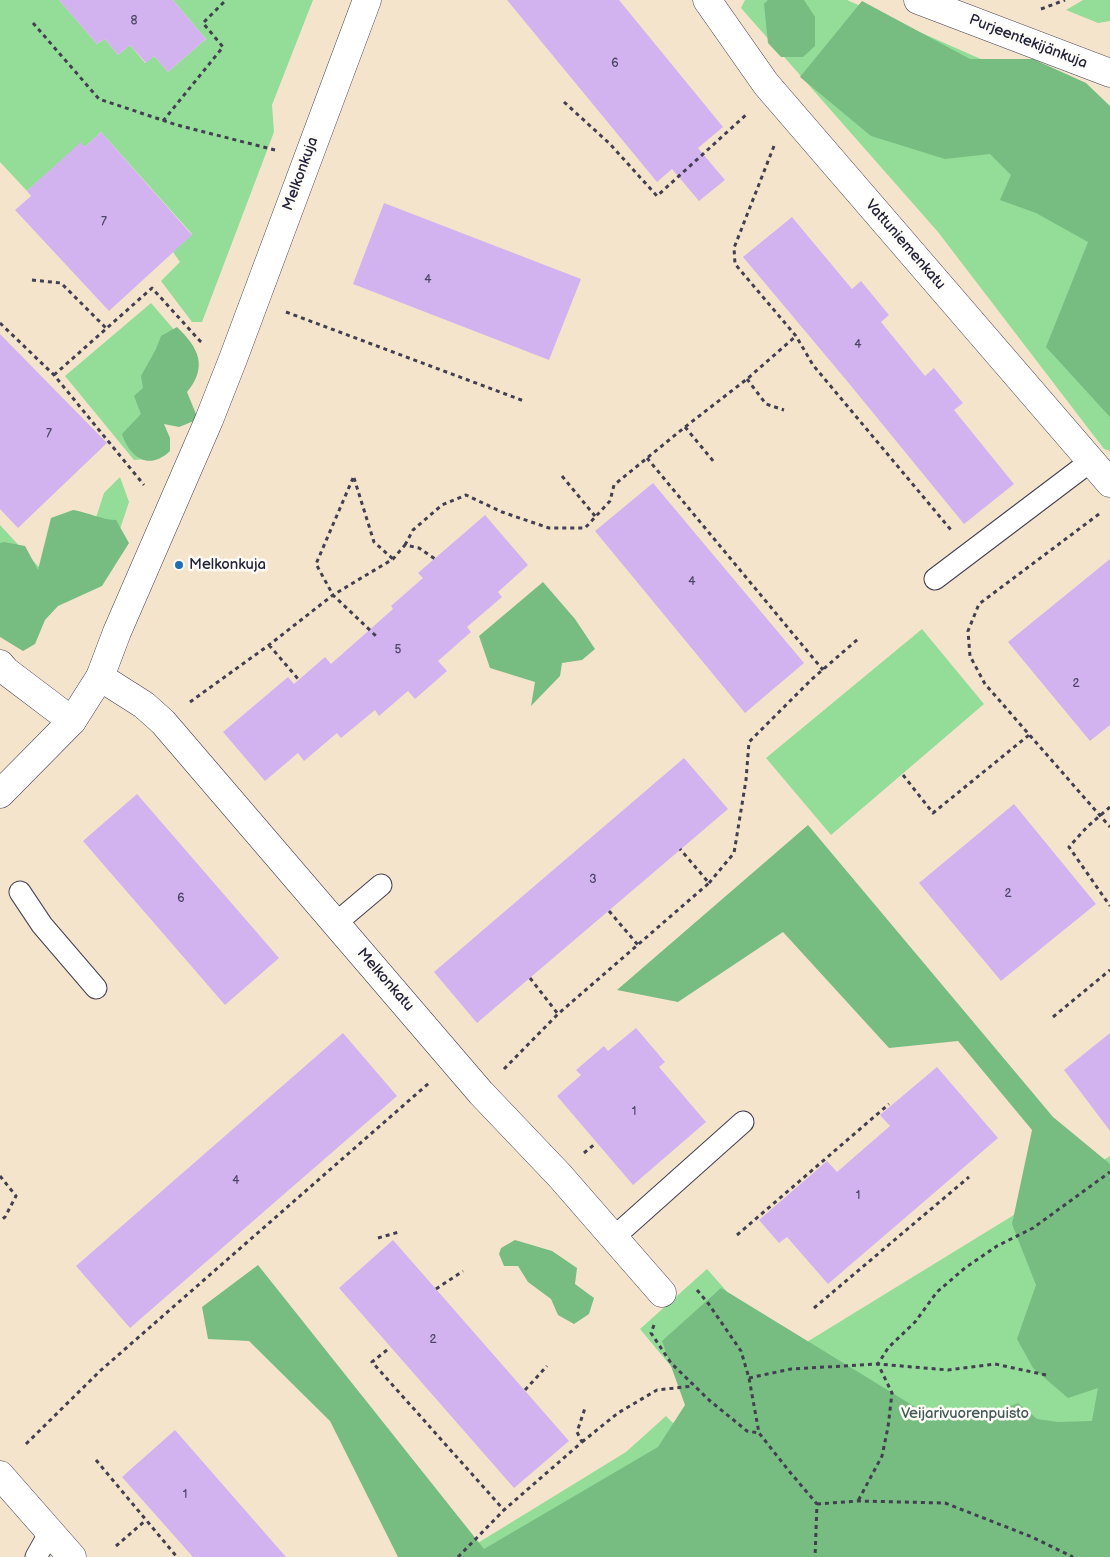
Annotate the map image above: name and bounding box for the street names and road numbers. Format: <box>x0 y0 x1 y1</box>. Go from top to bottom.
street label: Purjeentekijänkuja <box>966 11 1090 73</box>
street label: Melkonkuja <box>279 135 323 213</box>
street label: Vattuniemenkatu <box>861 196 949 294</box>
street label: Melkonkatu <box>353 945 417 1015</box>

